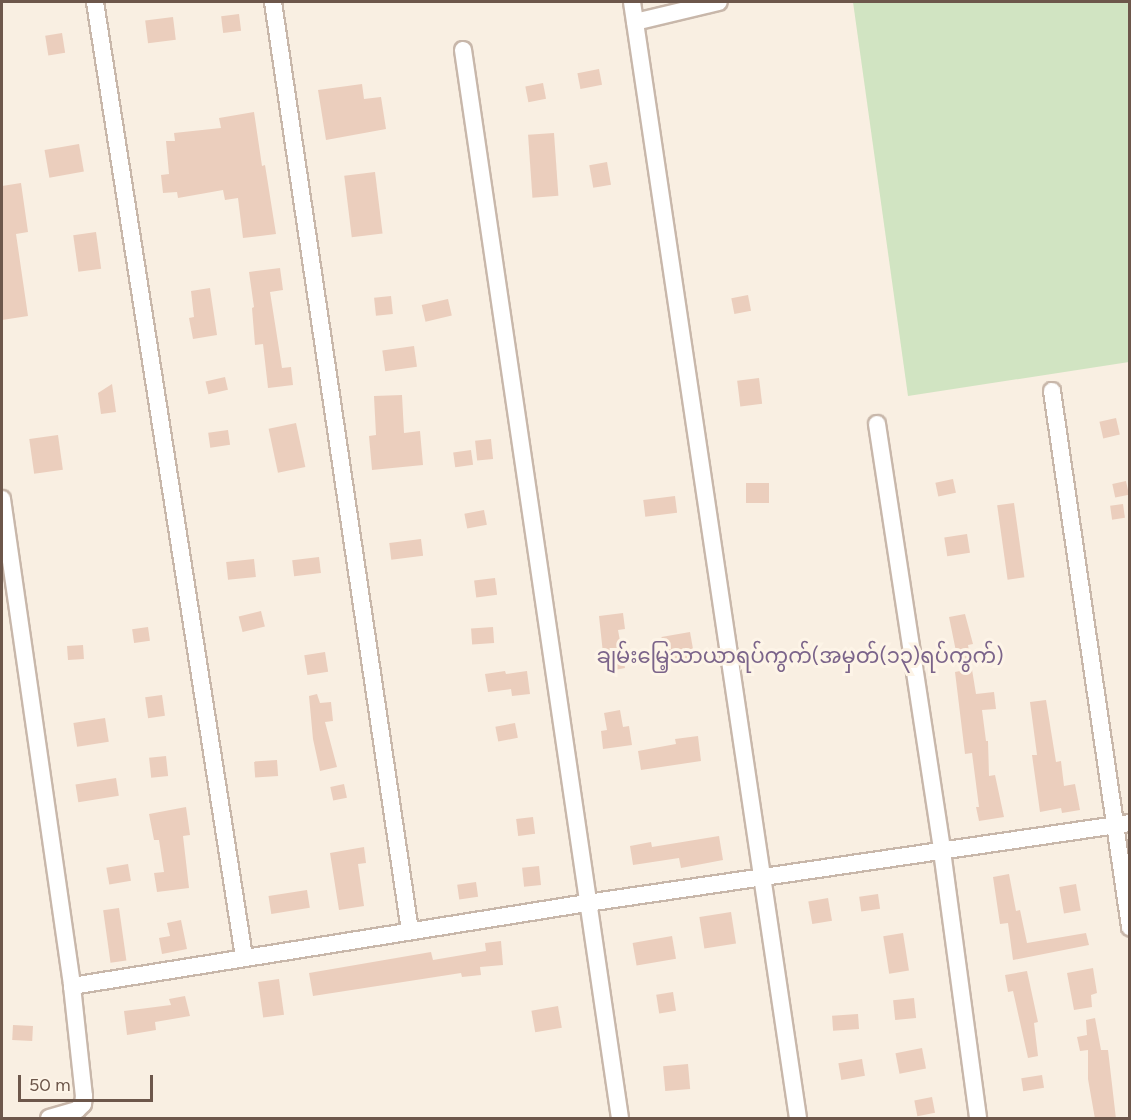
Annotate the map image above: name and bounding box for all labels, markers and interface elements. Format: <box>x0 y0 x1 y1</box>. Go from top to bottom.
district label: ချမ်းမြေ့သာယာရပ်ကွက်(အမှတ်(၁၃)ရပ်ကွက်) <box>596 643 1004 669</box>
scale bar <box>21 1063 156 1101</box>
text: 50 m <box>29 1074 71 1096</box>

